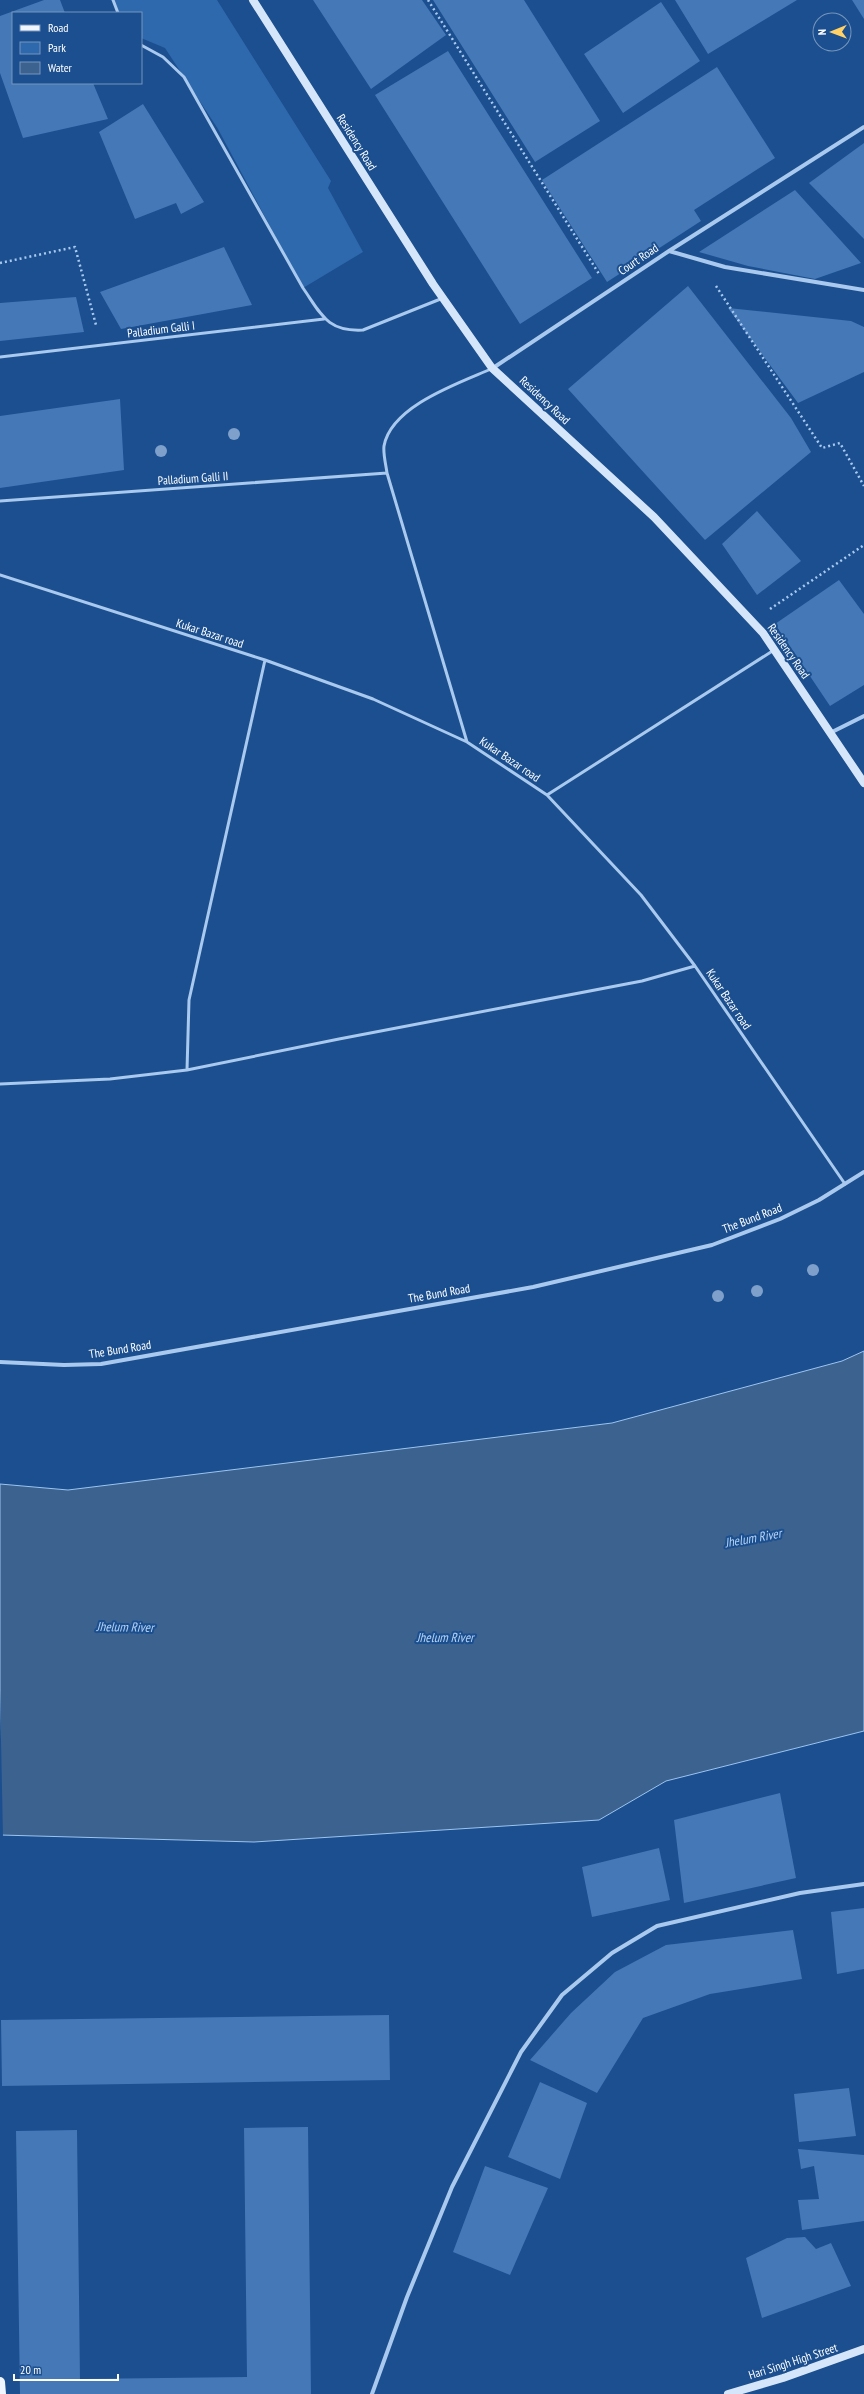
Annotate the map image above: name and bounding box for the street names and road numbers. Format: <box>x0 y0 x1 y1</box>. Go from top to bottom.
street label: Residency Road <box>334 111 380 173</box>
street label: Court Road <box>615 240 661 278</box>
street label: Palladium Galli I <box>126 317 196 341</box>
street label: Residency Road <box>517 373 573 427</box>
street label: Palladium Galli II <box>157 468 229 488</box>
street label: Kukar Bazar road <box>174 615 246 651</box>
street label: Residency Road <box>765 621 813 681</box>
street label: Kukar Bazar road <box>477 733 543 785</box>
street label: Kukar Bazar road <box>703 966 755 1032</box>
street label: The Bund Road <box>720 1200 784 1236</box>
street label: The Bund Road <box>407 1280 471 1306</box>
street label: The Bund Road <box>88 1337 152 1361</box>
street label: Hari Singh High Street <box>747 2339 840 2382</box>

